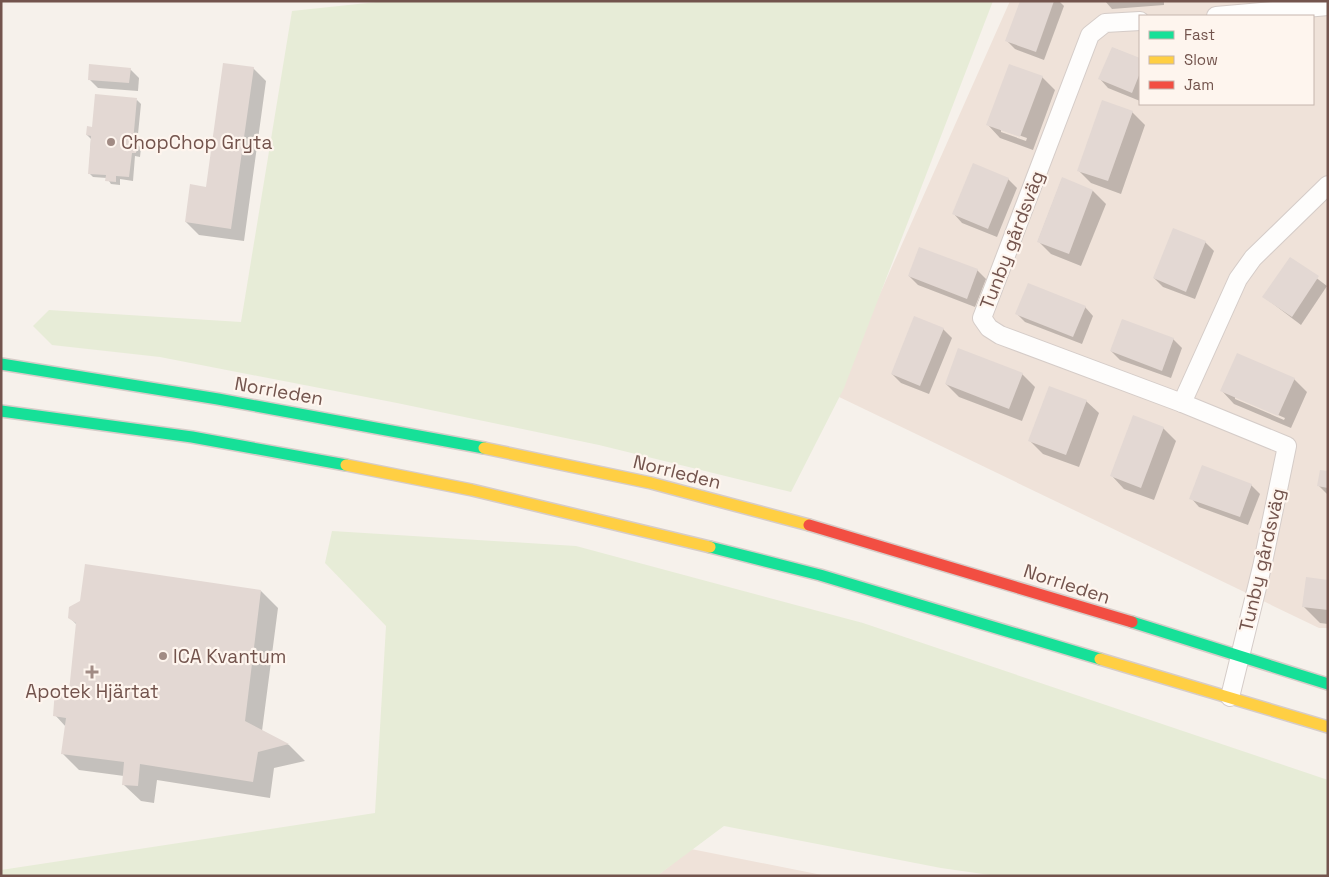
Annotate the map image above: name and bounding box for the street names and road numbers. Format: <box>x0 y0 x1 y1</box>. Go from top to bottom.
street label: Tunby gårdsväg <box>974 167 1050 313</box>
street label: Norrleden <box>233 371 325 411</box>
street label: Norrleden <box>630 449 724 495</box>
street label: Tunby gårdsväg <box>1233 486 1291 634</box>
street label: Norrleden <box>1020 558 1114 610</box>

